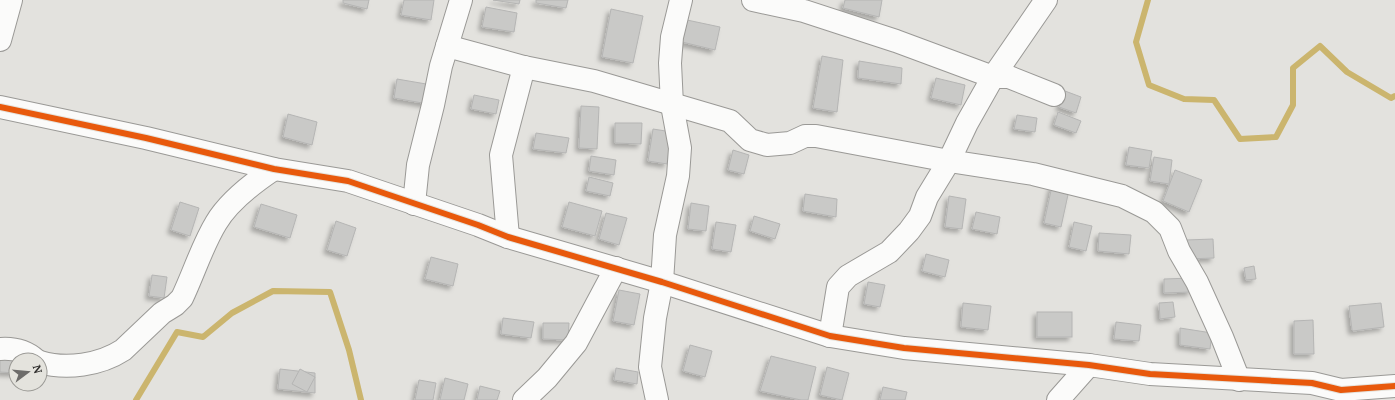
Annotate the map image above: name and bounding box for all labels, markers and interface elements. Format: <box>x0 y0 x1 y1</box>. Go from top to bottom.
north arrow <box>8 352 48 392</box>
text: N <box>30 363 46 376</box>

